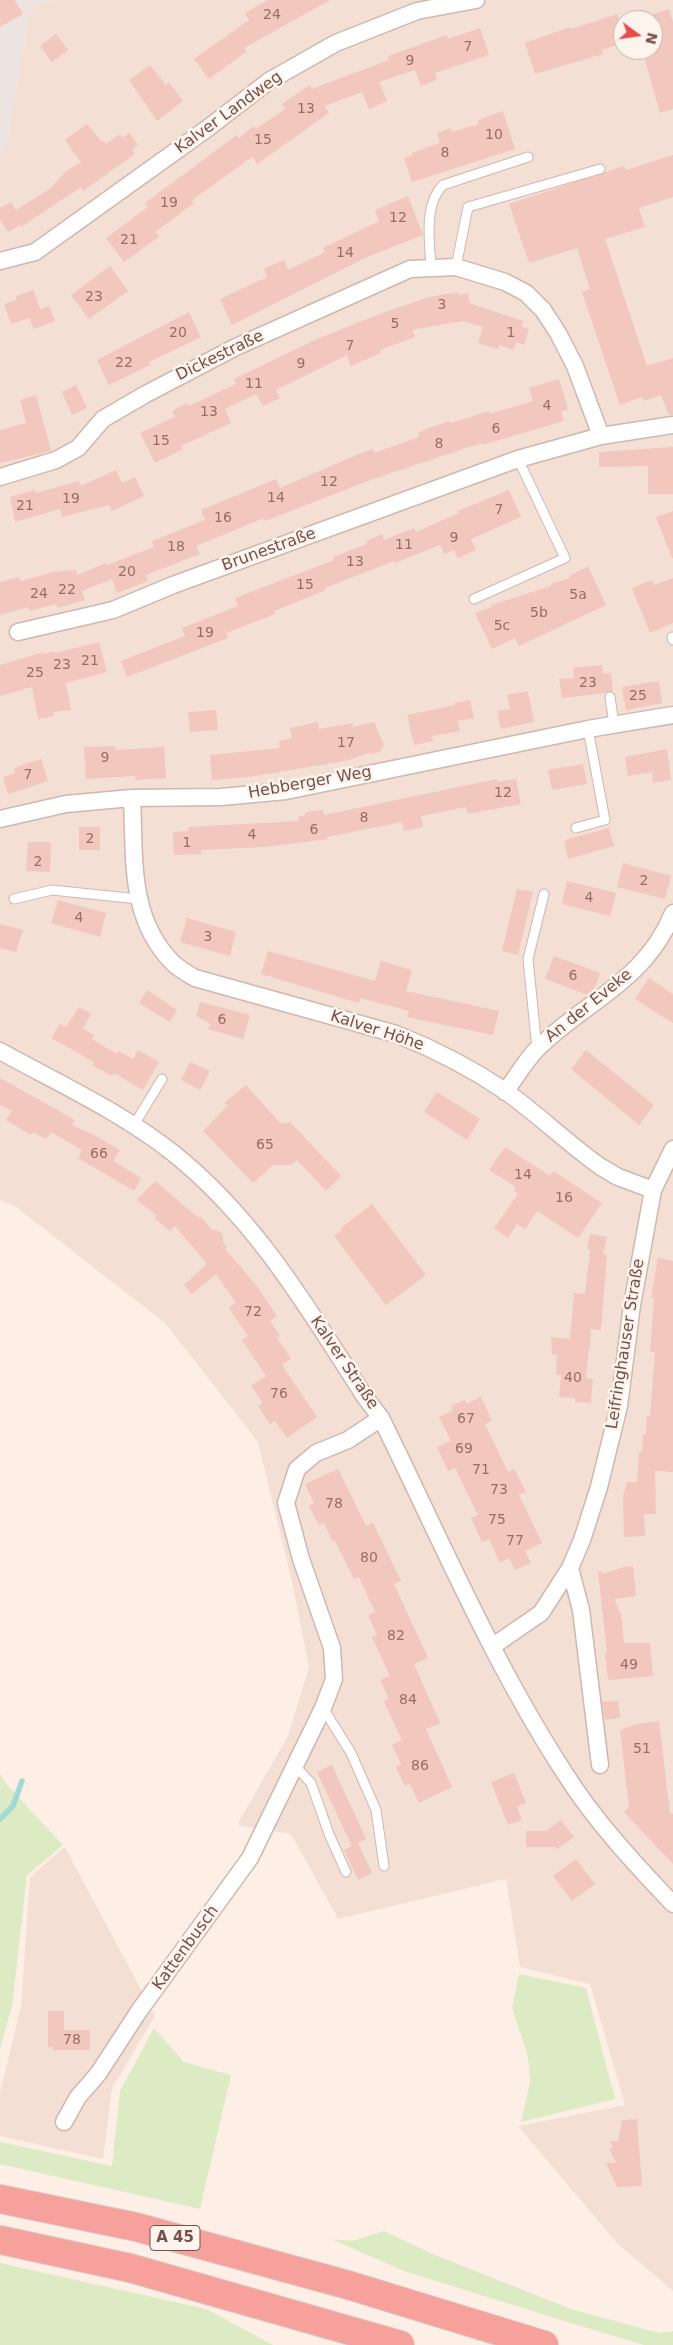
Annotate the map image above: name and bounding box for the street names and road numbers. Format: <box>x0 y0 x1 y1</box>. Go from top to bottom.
street label: Kalver Landweg <box>172 68 286 158</box>
street label: Dickestraße <box>173 327 267 385</box>
street label: Brunestraße <box>219 524 319 576</box>
street label: Hebberger Weg <box>247 763 373 803</box>
street label: An der Eveke <box>542 965 636 1047</box>
street label: Kalver Höhe <box>328 1007 426 1055</box>
street label: Leifringhauser Straße <box>603 1257 649 1431</box>
street label: Kalver Straße <box>306 1313 382 1413</box>
street label: Kattenbusch <box>149 1902 223 1994</box>
road number: A 45 <box>150 2226 200 2250</box>

